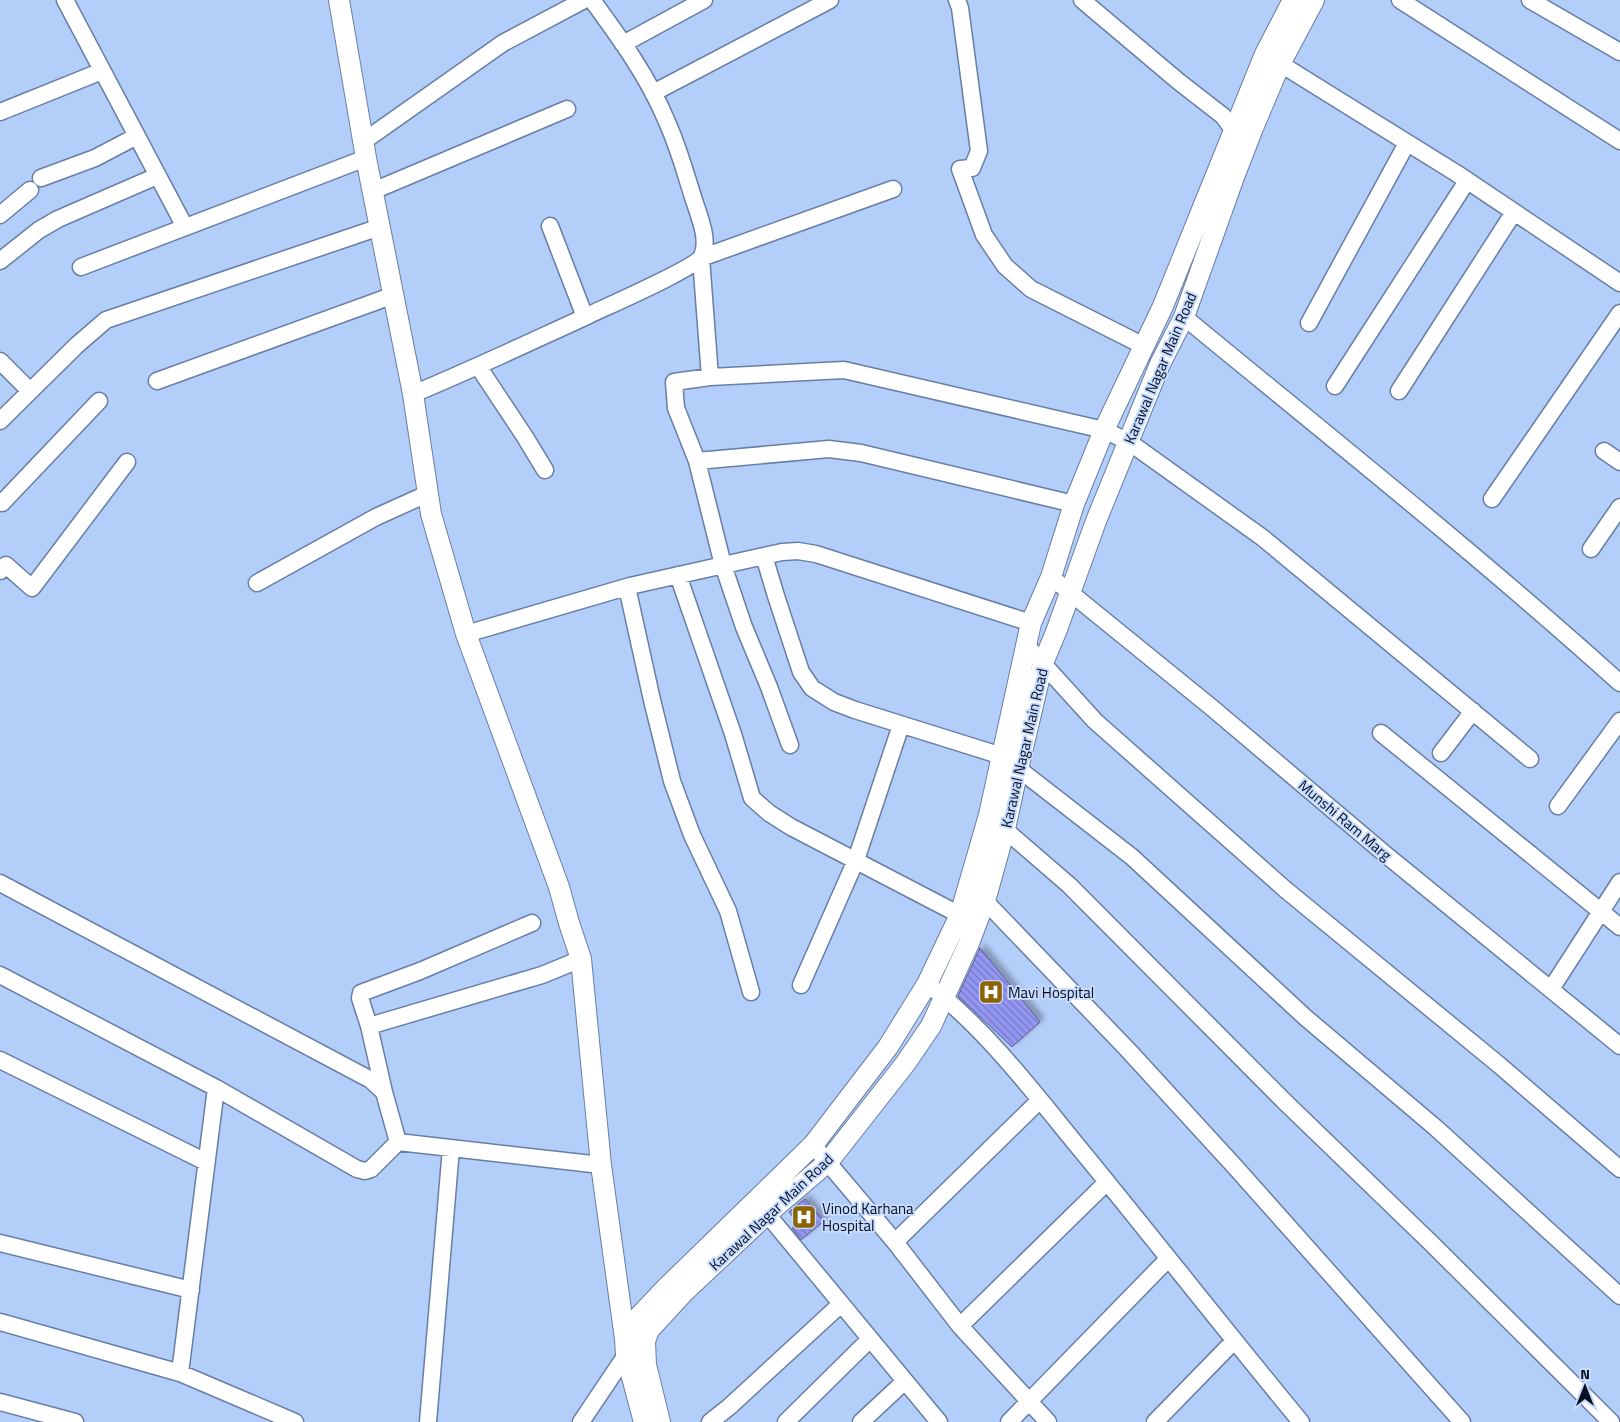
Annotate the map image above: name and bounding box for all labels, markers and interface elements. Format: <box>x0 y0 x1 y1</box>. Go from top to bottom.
street label: Karawal Nagar Main Road <box>1118 288 1202 448</box>
street label: Karawal Nagar Main Road <box>994 666 1054 830</box>
street label: Munshi Ram Marg <box>1293 774 1397 866</box>
hospital icon: Mavi Hospital <box>978 979 1004 1005</box>
place label: Mavi Hospital <box>1008 981 1094 1004</box>
street label: Karawal Nagar Main Road <box>704 1148 838 1276</box>
place label: Vinod Karhana Hospital <box>822 1197 914 1237</box>
hospital icon: Vinod Karhana Hospital <box>791 1204 817 1230</box>
north arrow <box>1560 1362 1610 1412</box>
text: N <box>1580 1363 1590 1384</box>

